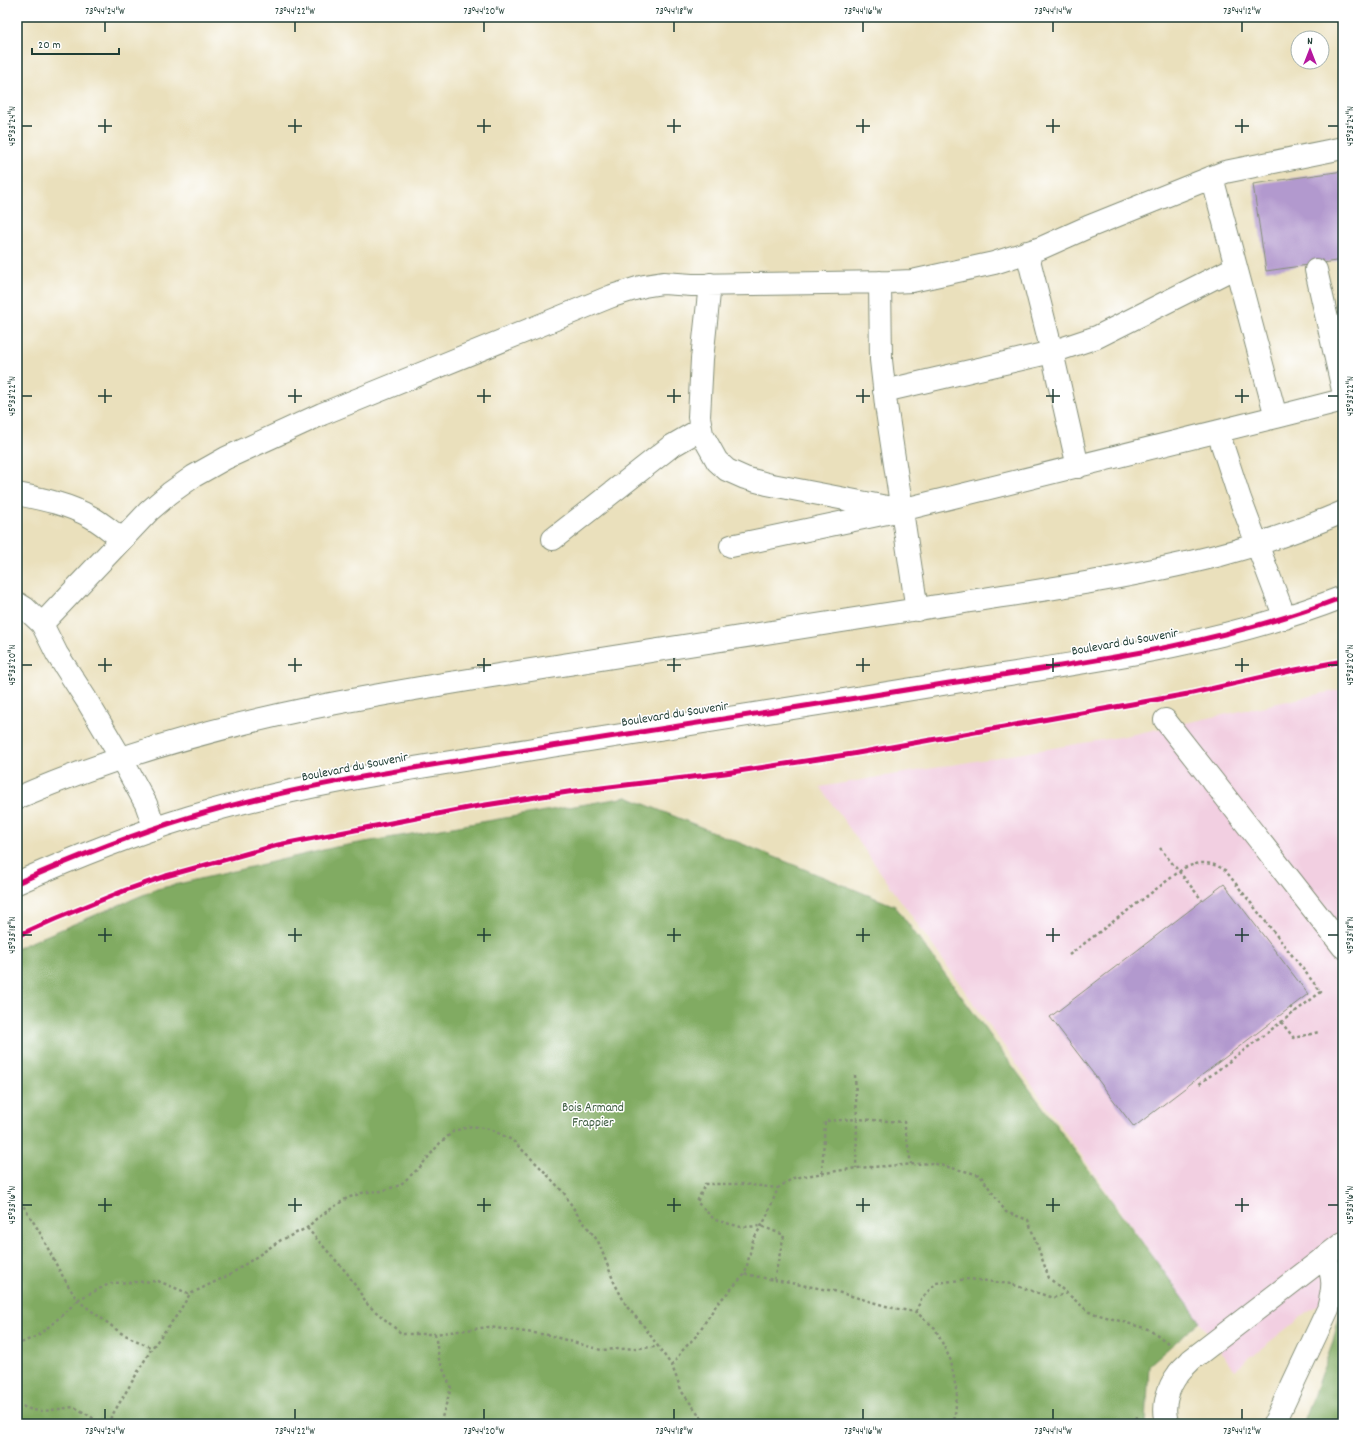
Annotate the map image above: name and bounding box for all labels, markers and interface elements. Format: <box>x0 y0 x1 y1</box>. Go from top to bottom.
text: 73°44'24"W <box>85 5 125 19</box>
text: 73°44'22"W <box>275 5 315 19</box>
text: 73°44'20"W <box>464 5 505 19</box>
text: 73°44'18"W <box>655 5 693 19</box>
text: 73°44'16"W <box>844 5 882 19</box>
text: 73°44'14"W <box>1034 5 1072 19</box>
text: 73°44'12"W <box>1223 5 1261 19</box>
scale bar <box>32 30 119 56</box>
north arrow <box>1290 30 1330 70</box>
text: N <box>1307 34 1313 50</box>
text: 20 m <box>38 37 61 54</box>
text: 45°33'24"N <box>6 106 20 146</box>
text: 45°33'24"N <box>1344 106 1358 146</box>
text: 45°33'22"N <box>6 376 20 416</box>
text: 45°33'22"N <box>1344 376 1358 416</box>
street label: Boulevard du Souvenir <box>1070 624 1180 662</box>
text: 45°33'20"N <box>6 644 20 686</box>
text: 45°33'20"N <box>1344 644 1358 686</box>
street label: Boulevard du Souvenir <box>620 697 730 733</box>
street label: Boulevard du Souvenir <box>300 748 410 788</box>
text: 45°33'18"N <box>6 916 20 954</box>
text: 45°33'18"N <box>1344 916 1358 954</box>
park label: Bois Armand Frappier <box>562 1099 624 1133</box>
text: 45°33'16"N <box>6 1186 20 1224</box>
text: 45°33'16"N <box>1344 1186 1358 1224</box>
text: 73°44'24"W <box>85 1425 125 1439</box>
text: 73°44'22"W <box>275 1425 315 1439</box>
text: 73°44'20"W <box>464 1425 505 1439</box>
text: 73°44'18"W <box>655 1425 693 1439</box>
text: 73°44'16"W <box>844 1425 882 1439</box>
text: 73°44'14"W <box>1034 1425 1072 1439</box>
text: 73°44'12"W <box>1223 1425 1261 1439</box>

